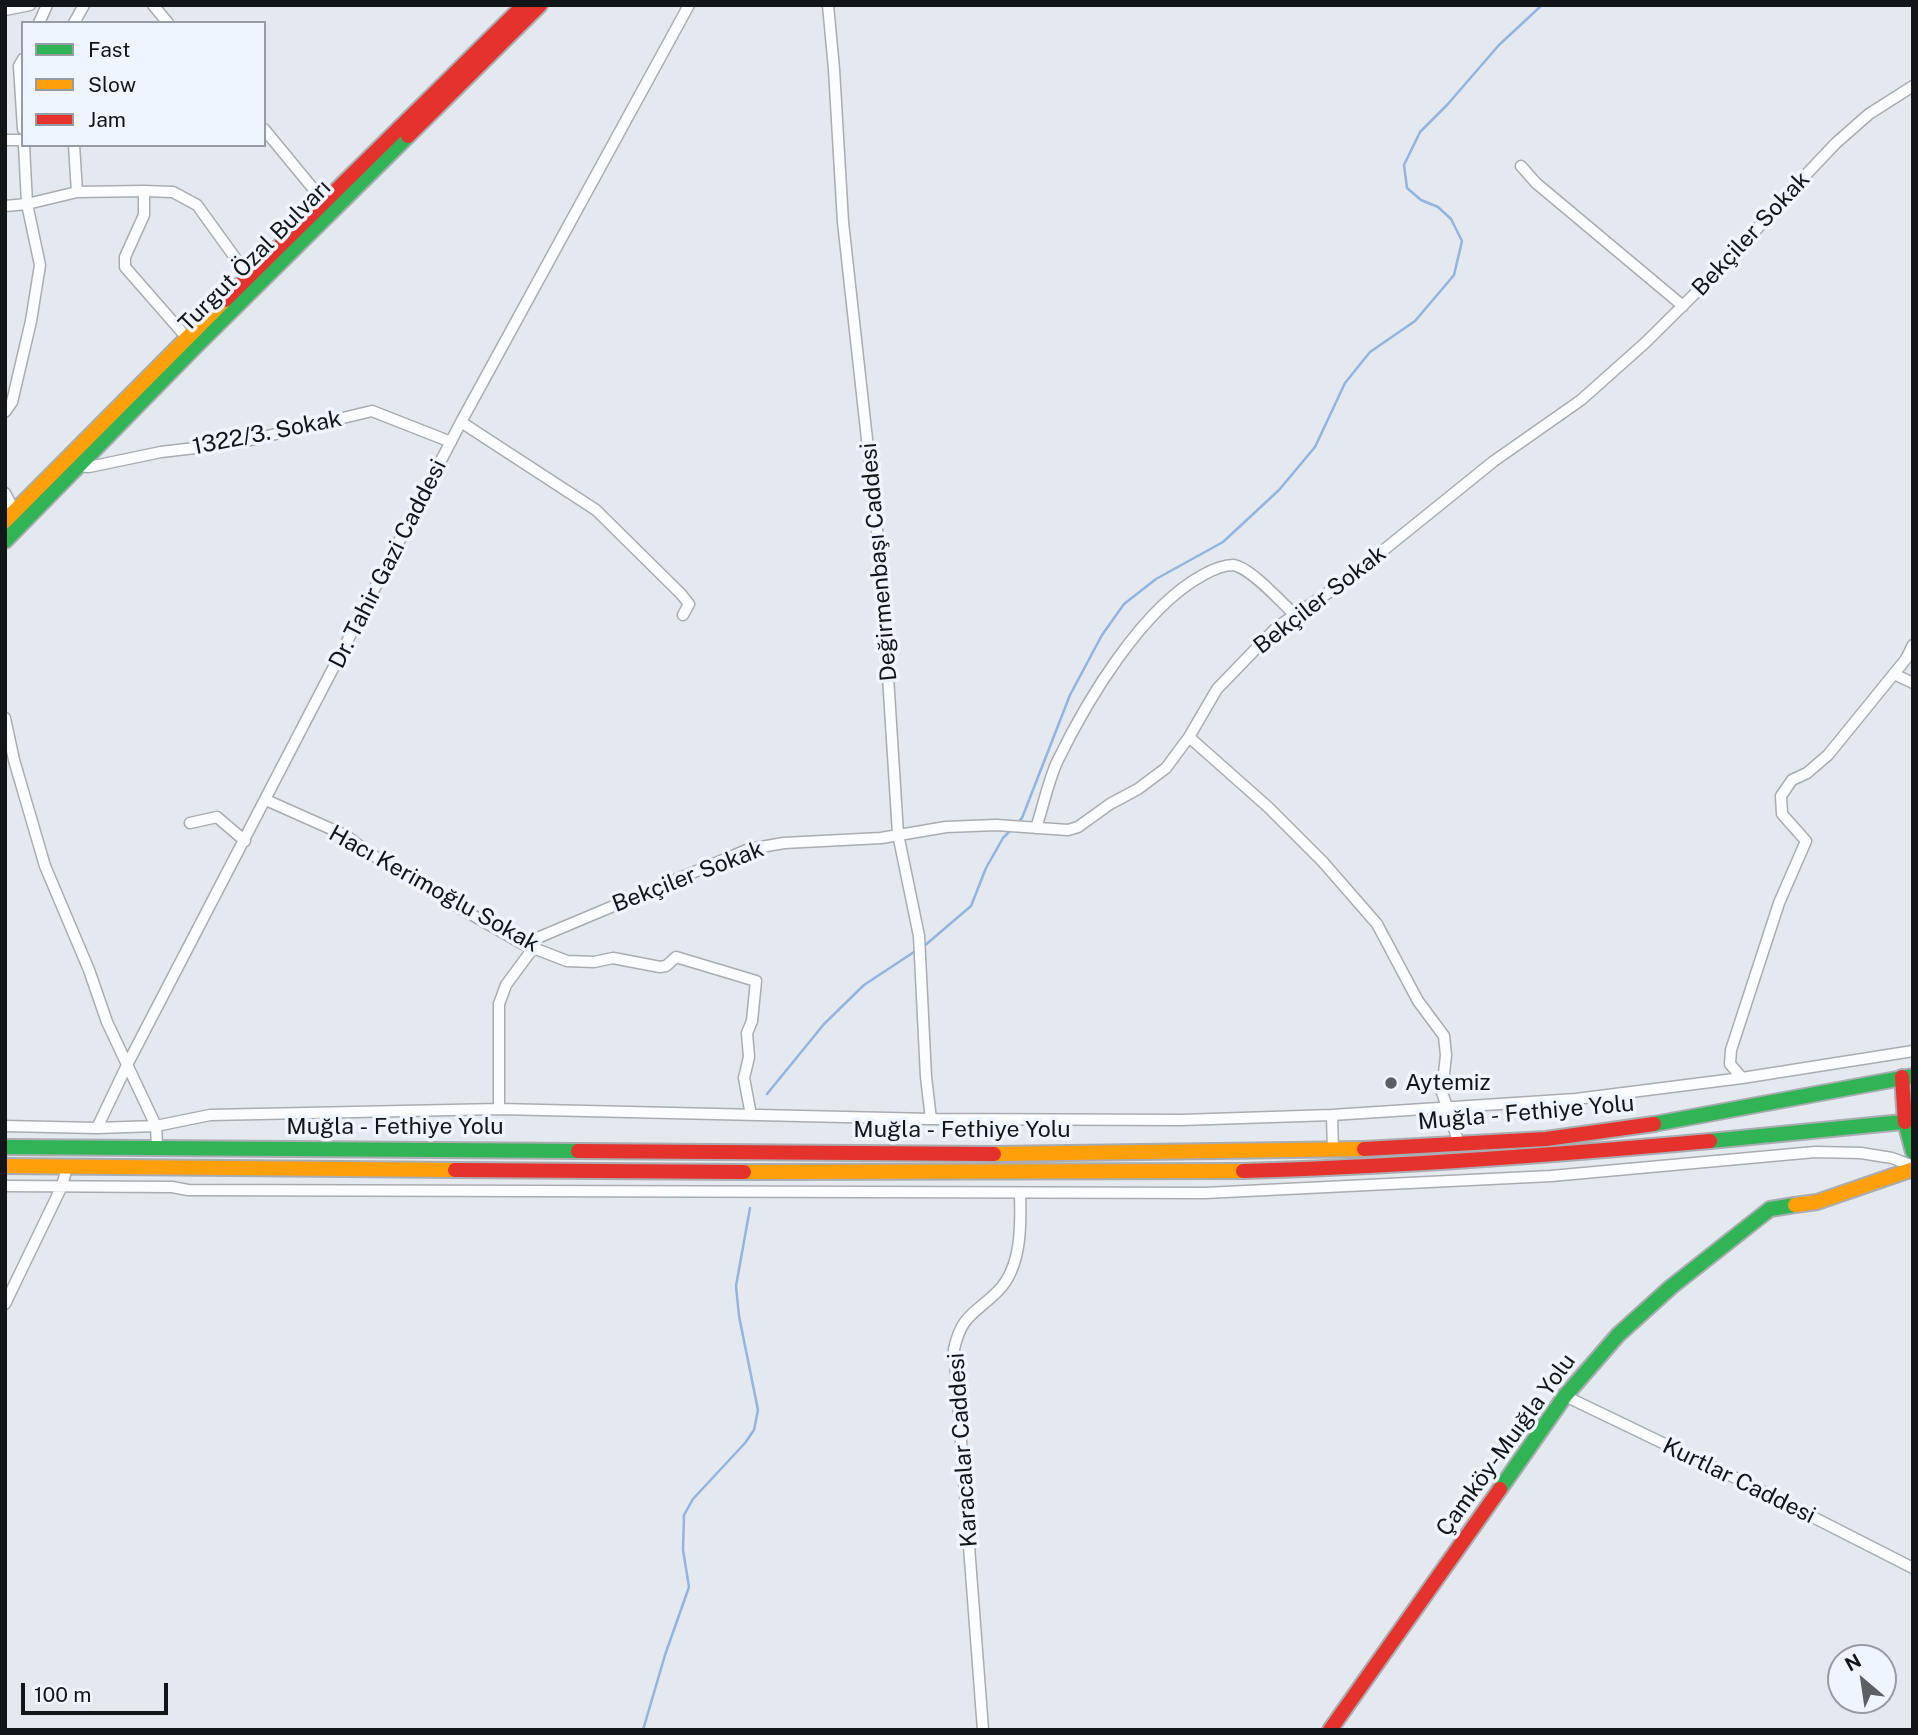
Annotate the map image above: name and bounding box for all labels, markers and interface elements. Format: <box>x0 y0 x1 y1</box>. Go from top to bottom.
legend <box>21 21 266 147</box>
text: Fast <box>88 37 130 62</box>
text: Slow <box>88 72 136 97</box>
text: Jam <box>88 107 126 132</box>
street label: Bekçiler Sokak <box>1686 166 1816 302</box>
street label: Turgut Özal Bulvarı <box>173 174 337 338</box>
street label: 1322/3. Sokak <box>190 405 344 461</box>
street label: Değirmenbaşı Caddesi <box>855 442 903 682</box>
street label: Dr. Tahir Gazi Caddesi <box>323 455 453 673</box>
street label: Bekçiler Sokak <box>1249 540 1391 660</box>
street label: Hacı Kerimoğlu Sokak <box>324 820 544 958</box>
street label: Bekçiler Sokak <box>608 835 768 919</box>
place label: Aytemiz <box>1405 1069 1491 1097</box>
marker: Aytemiz <box>1383 1075 1399 1091</box>
street label: Muğla - Fethiye Yolu <box>1417 1090 1635 1136</box>
street label: Muğla - Fethiye Yolu <box>286 1113 504 1141</box>
street label: Muğla - Fethiye Yolu <box>853 1116 1071 1144</box>
street label: Çamköy-Muığla Yolu <box>1431 1348 1581 1542</box>
street label: Karacalar Caddesi <box>942 1352 984 1548</box>
street label: Kurtlar Caddesi <box>1658 1432 1820 1530</box>
north arrow <box>1827 1644 1897 1714</box>
text: N <box>1841 1649 1865 1676</box>
scale bar <box>24 1668 172 1712</box>
text: 100 m <box>34 1682 91 1707</box>

